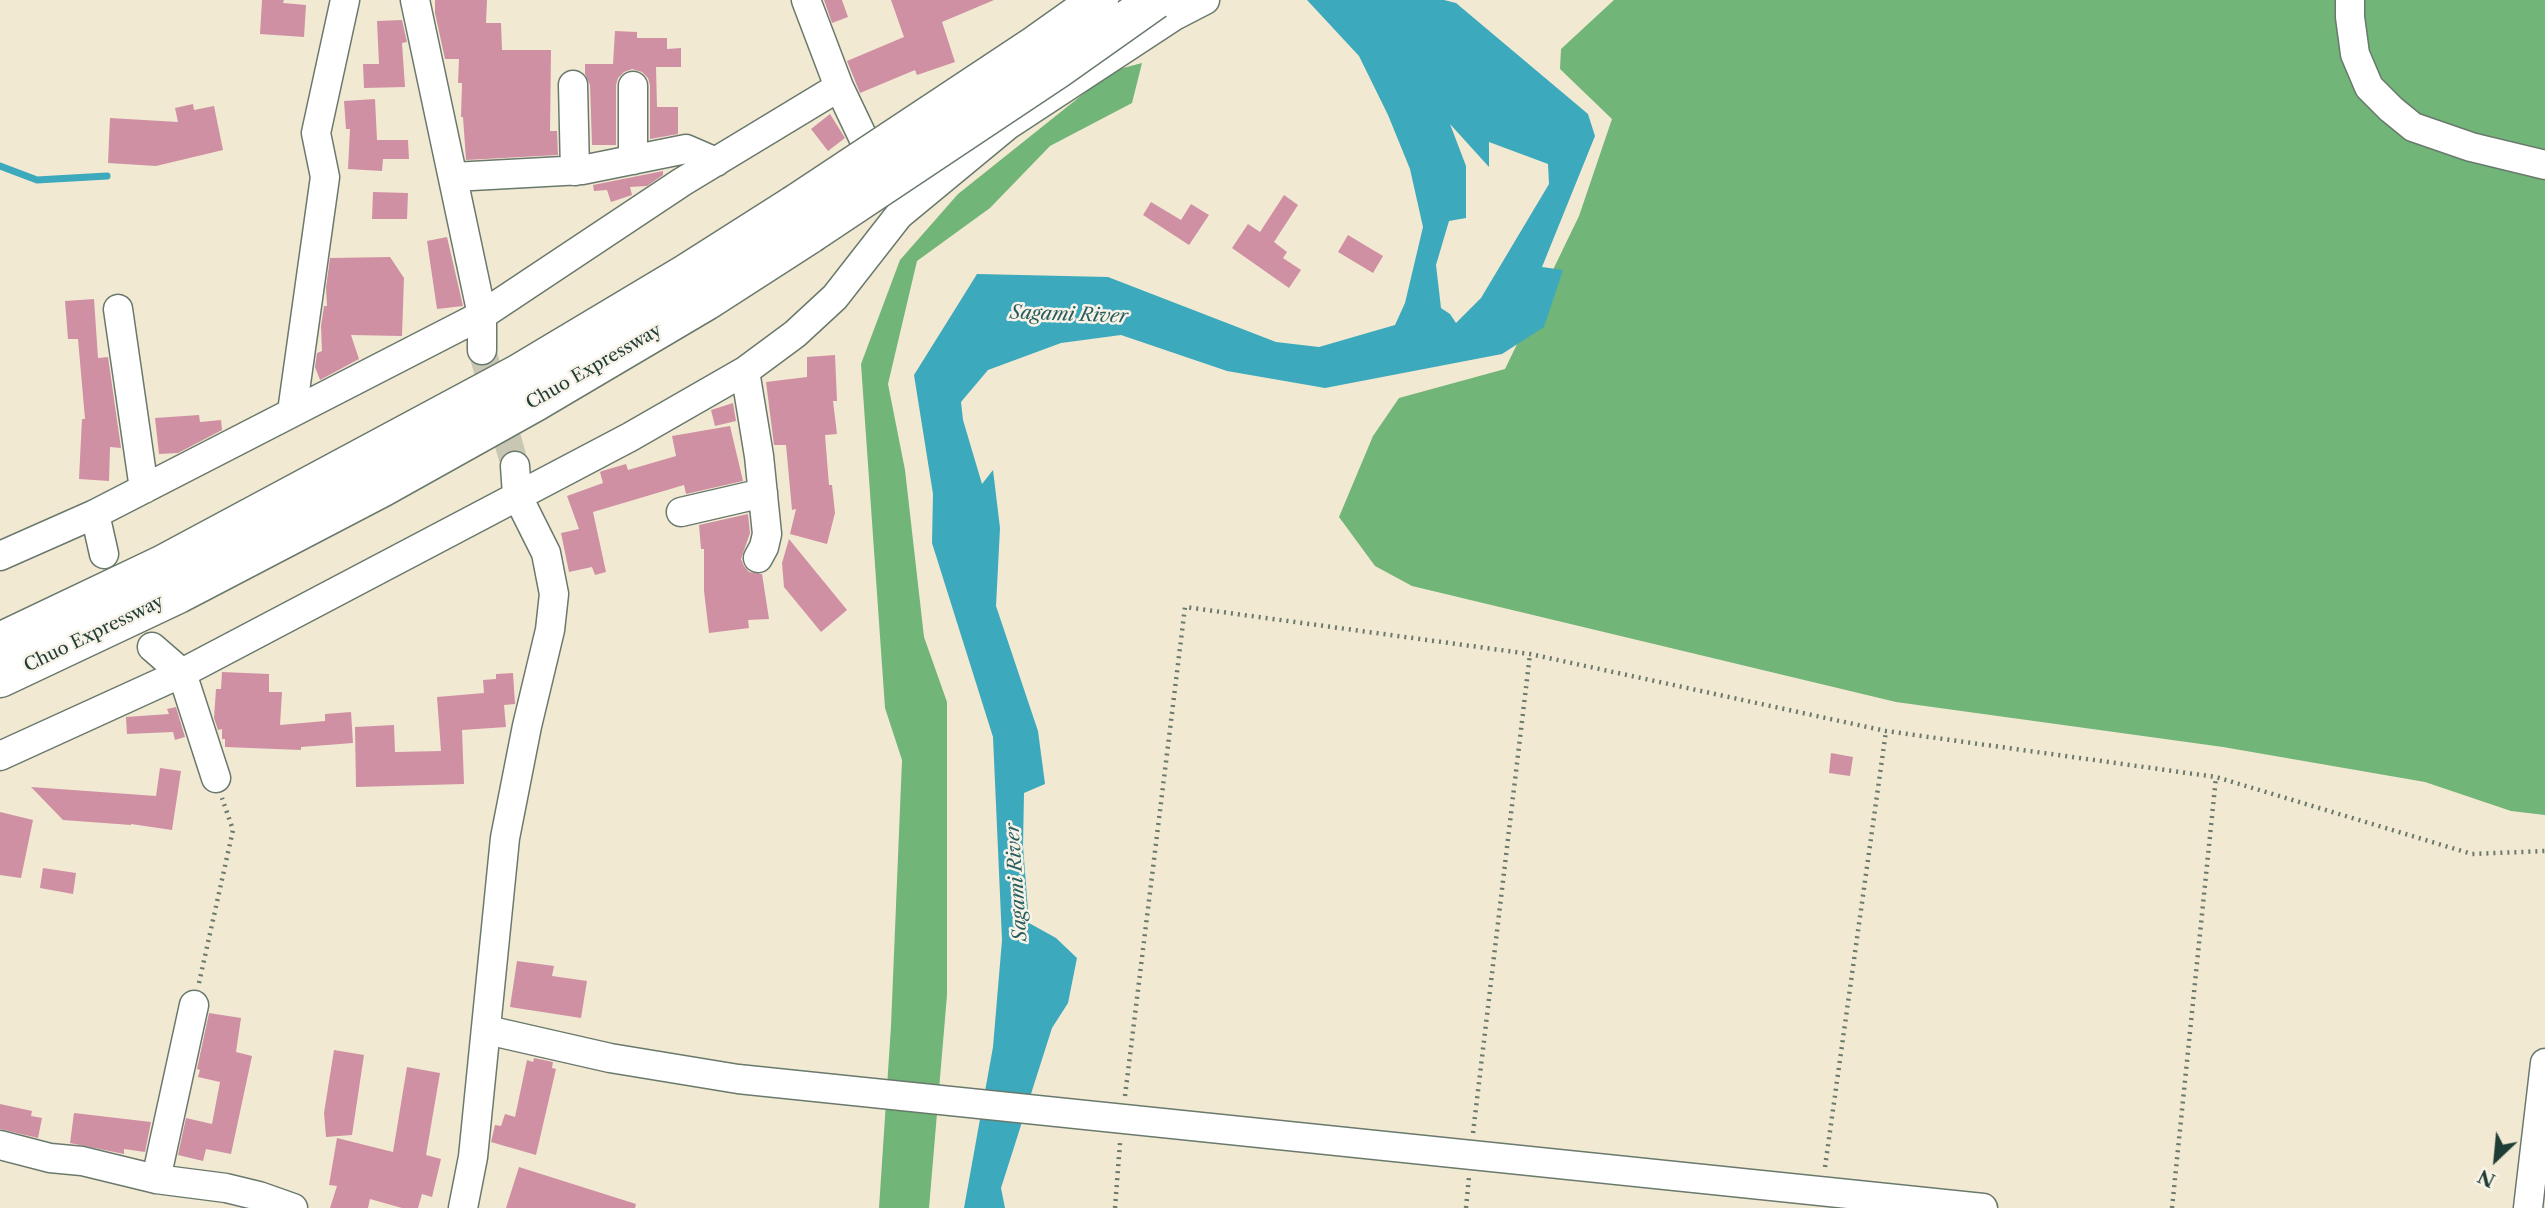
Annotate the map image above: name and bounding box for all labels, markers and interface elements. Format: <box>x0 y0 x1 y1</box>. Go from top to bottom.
water label: Sagami River <box>1009 302 1129 328</box>
street label: Chuo Expressway <box>523 320 665 414</box>
street label: Chuo Expressway <box>21 591 167 677</box>
water label: Sagami River <box>1001 822 1033 942</box>
north arrow <box>2461 1124 2531 1194</box>
text: N <box>2474 1164 2499 1192</box>

